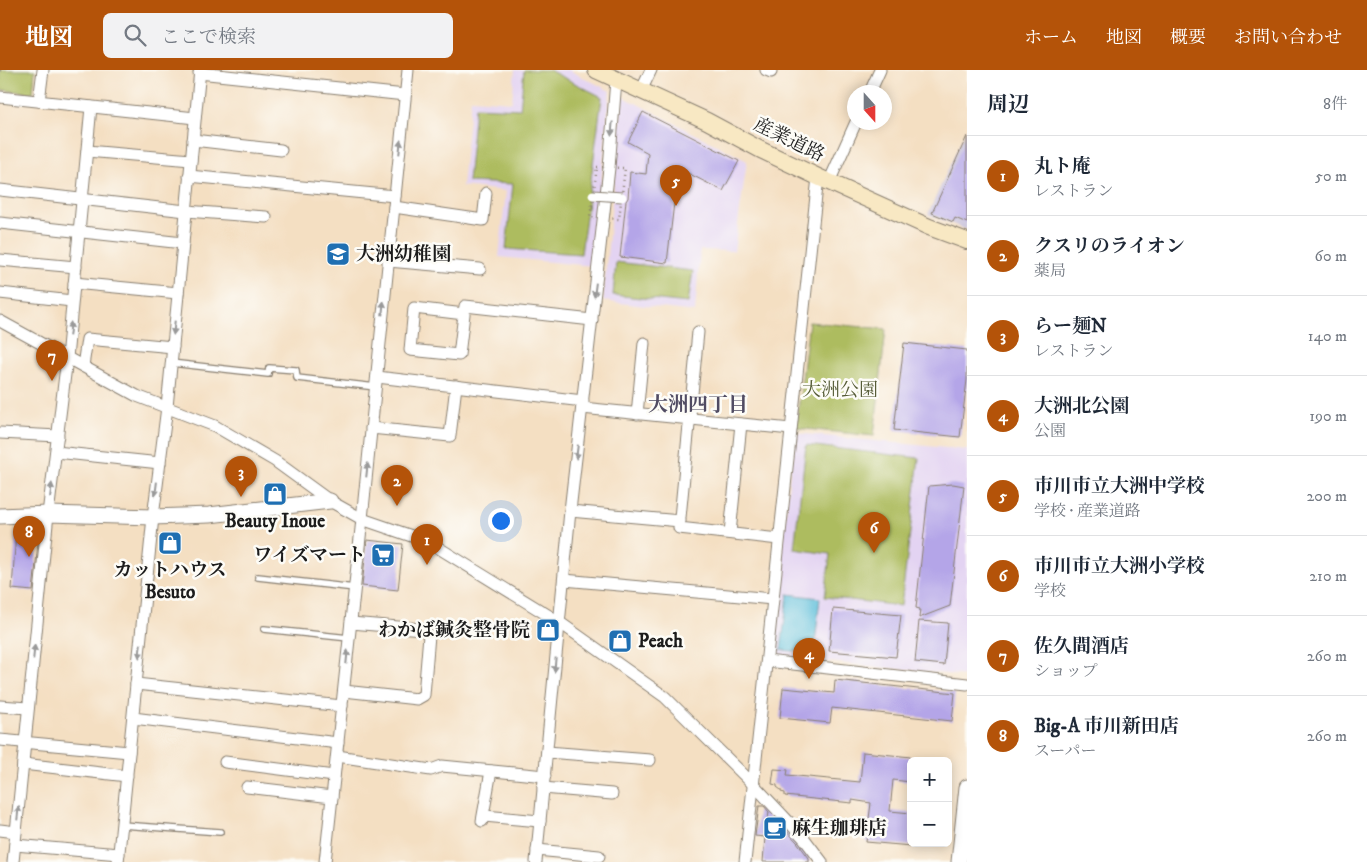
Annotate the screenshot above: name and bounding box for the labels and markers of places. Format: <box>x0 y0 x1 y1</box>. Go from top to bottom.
pin: 5 <box>660 165 692 206</box>
school or university icon: 大洲幼稚園 <box>325 241 351 267</box>
place label: 大洲幼稚園 <box>356 243 451 266</box>
pin: 7 <box>36 340 68 381</box>
pin: 3 <box>225 456 257 497</box>
pin: 2 <box>381 465 413 506</box>
shop icon: Beauty Inoue <box>262 481 288 507</box>
place label: Beauty Inoue <box>225 510 325 533</box>
pin: 6 <box>858 512 890 553</box>
pin: 8 <box>13 516 45 557</box>
pin: 1 <box>411 524 443 565</box>
shop icon: カットハウス Besuto <box>157 530 183 556</box>
supermarket icon: ワイズマート <box>370 542 396 568</box>
place label: ワイズマート <box>253 544 366 567</box>
place label: カットハウス Besuto <box>114 559 226 604</box>
shop icon: わかば鍼灸整骨院 <box>535 617 561 643</box>
place label: わかば鍼灸整骨院 <box>378 619 530 642</box>
shop icon: Peach <box>607 628 633 654</box>
place label: Peach <box>638 630 684 653</box>
pin: 4 <box>793 638 825 679</box>
cafe icon: 麻生珈琲店 <box>762 815 788 841</box>
place label: 麻生珈琲店 <box>792 817 887 840</box>

